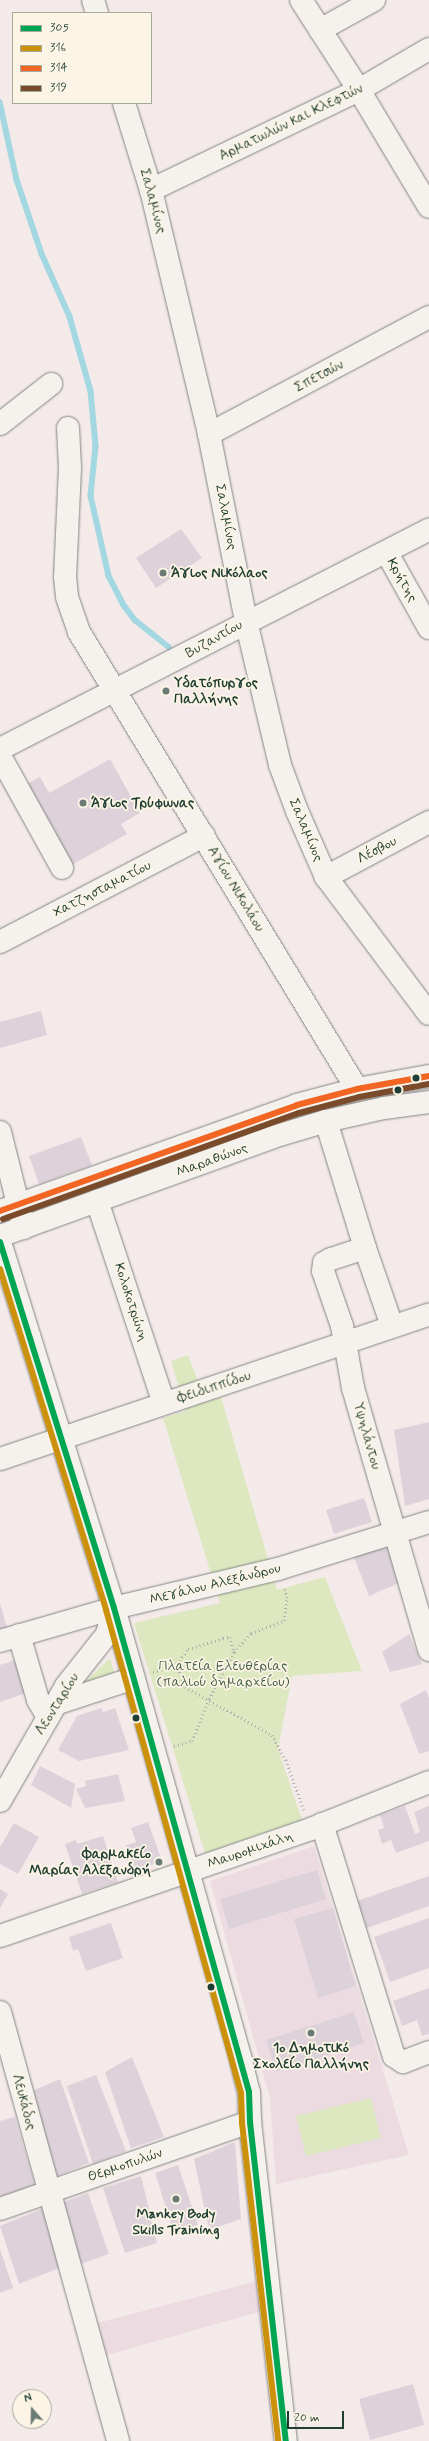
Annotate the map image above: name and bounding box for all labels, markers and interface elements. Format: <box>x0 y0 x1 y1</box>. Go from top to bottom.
legend <box>12 12 152 104</box>
text: 305 <box>50 20 69 36</box>
text: 316 <box>50 40 66 56</box>
text: 314 <box>50 60 68 76</box>
text: 319 <box>50 80 67 96</box>
street label: Αρματωλών και Κλεφτών <box>216 80 366 164</box>
street label: Σαλαμίνος <box>136 167 170 235</box>
street label: Σπετσών <box>292 356 346 396</box>
street label: Σαλαμίνος <box>211 483 241 551</box>
street label: Κρήτης <box>383 555 421 605</box>
place label: Άγιος Νικόλαος <box>171 565 268 581</box>
marker: Άγιος Νικόλαος <box>158 568 168 578</box>
street label: Βυζαντίου <box>182 616 246 662</box>
place label: Υδατόπυργος Παλλήνης <box>174 675 258 708</box>
marker: Υδατόπυργος Παλλήνης <box>161 686 171 696</box>
place label: Άγιος Τρύφωνας <box>91 795 194 811</box>
street label: Σαλαμίνος <box>285 796 327 864</box>
marker: Άγιος Τρύφωνας <box>78 798 88 808</box>
street label: Λέσβου <box>354 833 400 867</box>
street label: Αγίου Νικολάου <box>204 843 268 935</box>
street label: Χατζησταματίου <box>50 857 154 921</box>
unlabelled marker <box>411 1073 421 1083</box>
unlabelled marker <box>393 1085 403 1095</box>
street label: Μαραθώνος <box>174 1139 250 1181</box>
street label: Κολοκοτρώνη <box>110 1261 152 1343</box>
street label: Φειδιππίδου <box>175 1367 253 1407</box>
street label: Υψηλάντου <box>349 1401 385 1471</box>
street label: Μεγάλου Αλεξάνδρου <box>148 1560 282 1608</box>
park label: Πλατεία Ελευθερίας (παλιού δημαρχείου) <box>157 1658 289 1690</box>
street label: Λεονταρίου <box>31 1670 83 1738</box>
unlabelled marker <box>131 1713 141 1723</box>
street label: Μαυρομιχάλη <box>205 1827 295 1873</box>
place label: Φαρμακείο Μαρίας Αλεξανδρή <box>29 1846 151 1878</box>
marker: Φαρμακείο Μαρίας Αλεξανδρή <box>154 1857 164 1867</box>
unlabelled marker <box>206 1982 216 1992</box>
marker: 1ο Δημοτικό Σχολείο Παλλήνης <box>306 2028 316 2038</box>
place label: 1ο Δημοτικό Σχολείο Παλλήνης <box>253 2040 369 2072</box>
street label: Λευκάδος <box>8 2072 40 2132</box>
street label: Θερμοπυλών <box>85 2144 165 2186</box>
marker: Mankey Body Skills Training <box>171 2194 181 2204</box>
place label: Mankey Body Skills Training <box>133 2206 219 2238</box>
north arrow <box>12 2389 52 2429</box>
text: N <box>22 2391 34 2406</box>
scale bar <box>289 2403 346 2429</box>
text: 20 m <box>294 2410 320 2426</box>

